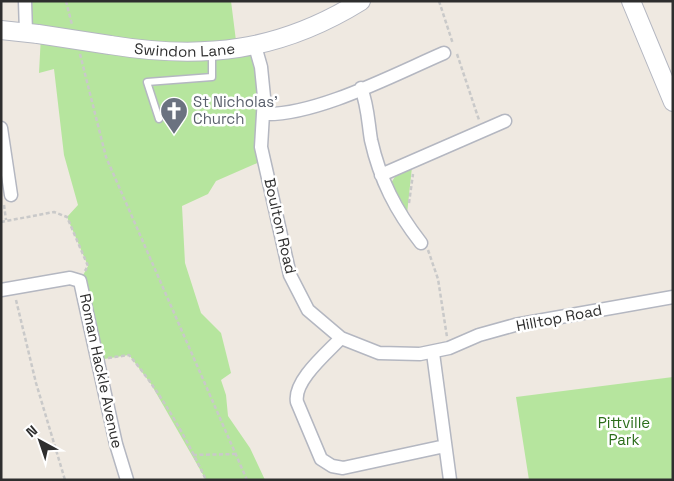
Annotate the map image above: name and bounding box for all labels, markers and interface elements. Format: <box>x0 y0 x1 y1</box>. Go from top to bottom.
street label: Swindon Lane <box>133 39 236 61</box>
place label: St Nicholas' Church <box>193 92 278 128</box>
church icon: St Nicholas' Church <box>159 96 189 135</box>
street label: Boulton Road <box>260 176 301 276</box>
street label: Roman Hackle Avenue <box>76 292 127 450</box>
street label: Hilltop Road <box>514 300 603 335</box>
park label: Pittville Park <box>598 413 650 449</box>
north arrow <box>15 416 65 466</box>
text: N <box>22 421 41 441</box>

